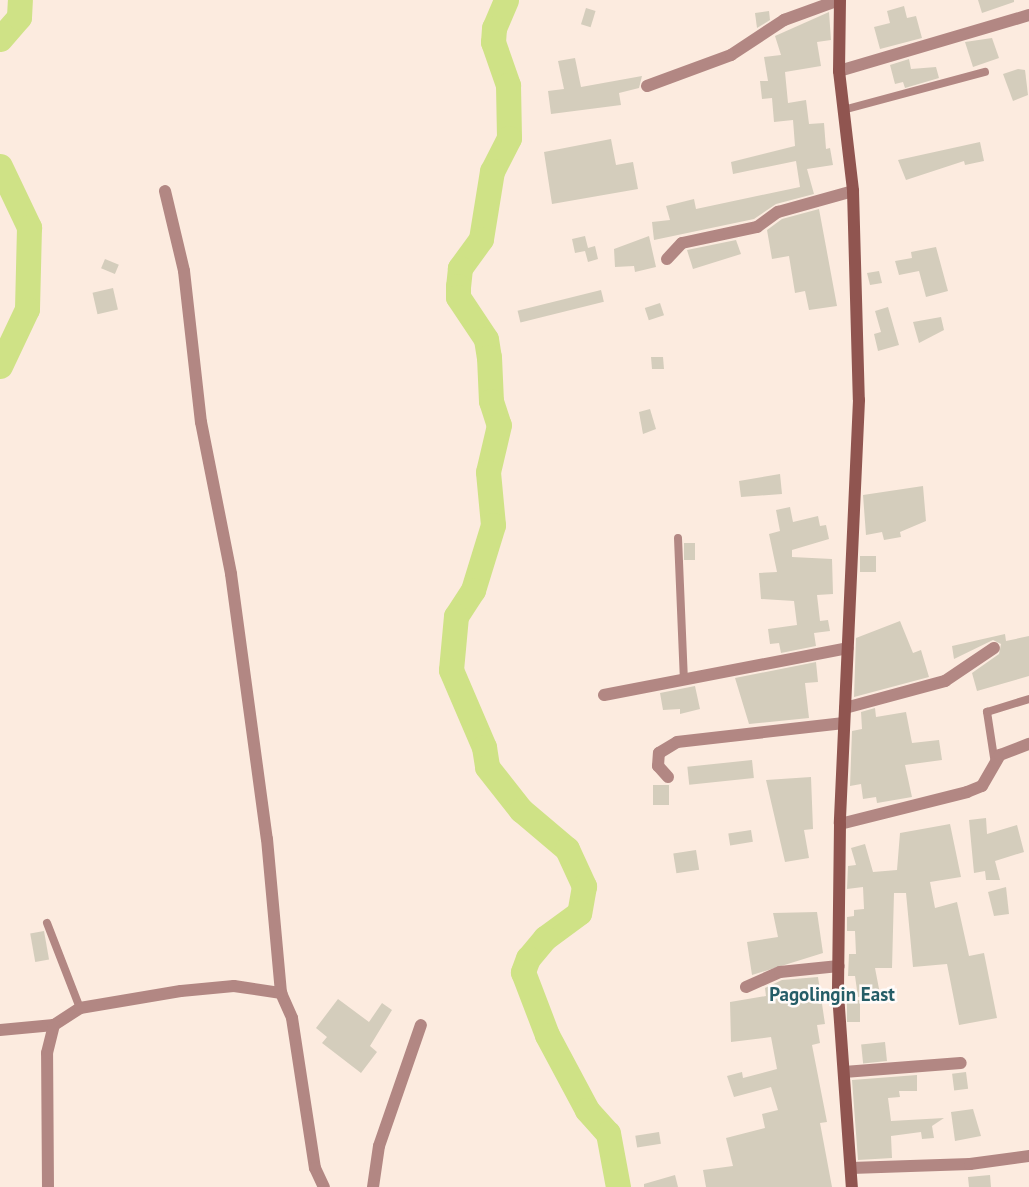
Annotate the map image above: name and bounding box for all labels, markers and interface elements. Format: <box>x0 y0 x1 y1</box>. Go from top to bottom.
district label: Pagolingin East <box>769 984 895 1006</box>

